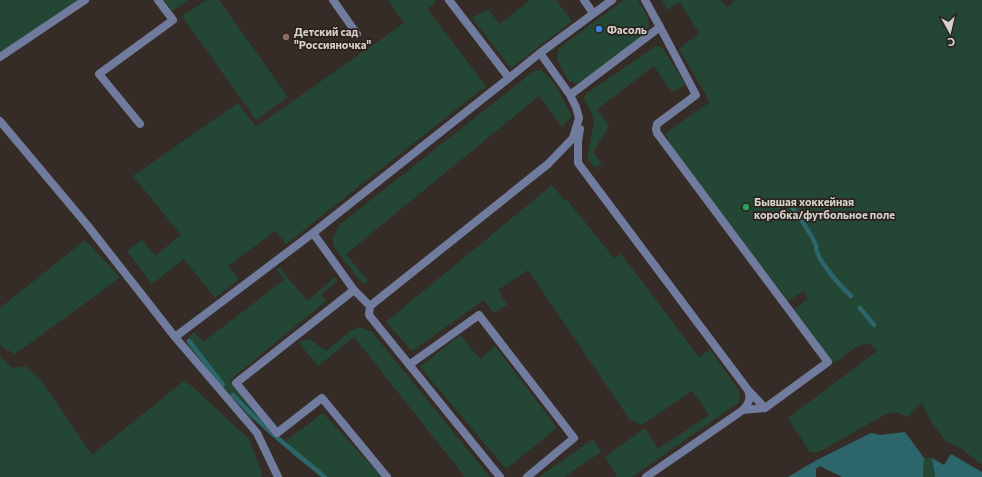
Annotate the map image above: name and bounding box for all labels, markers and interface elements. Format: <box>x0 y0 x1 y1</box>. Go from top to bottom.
north arrow <box>930 12 970 52</box>
place label: Фасоль <box>607 23 647 36</box>
marker: Фасоль <box>594 24 604 34</box>
place label: Детский сад "Россияночка" <box>294 25 372 51</box>
marker: Детский сад "Россияночка" <box>281 32 291 42</box>
text: С <box>946 35 956 49</box>
place label: Бывшая хоккейная коробка/футбольное поле <box>754 195 895 221</box>
marker: Бывшая хоккейная коробка/футбольное поле <box>741 202 751 212</box>

